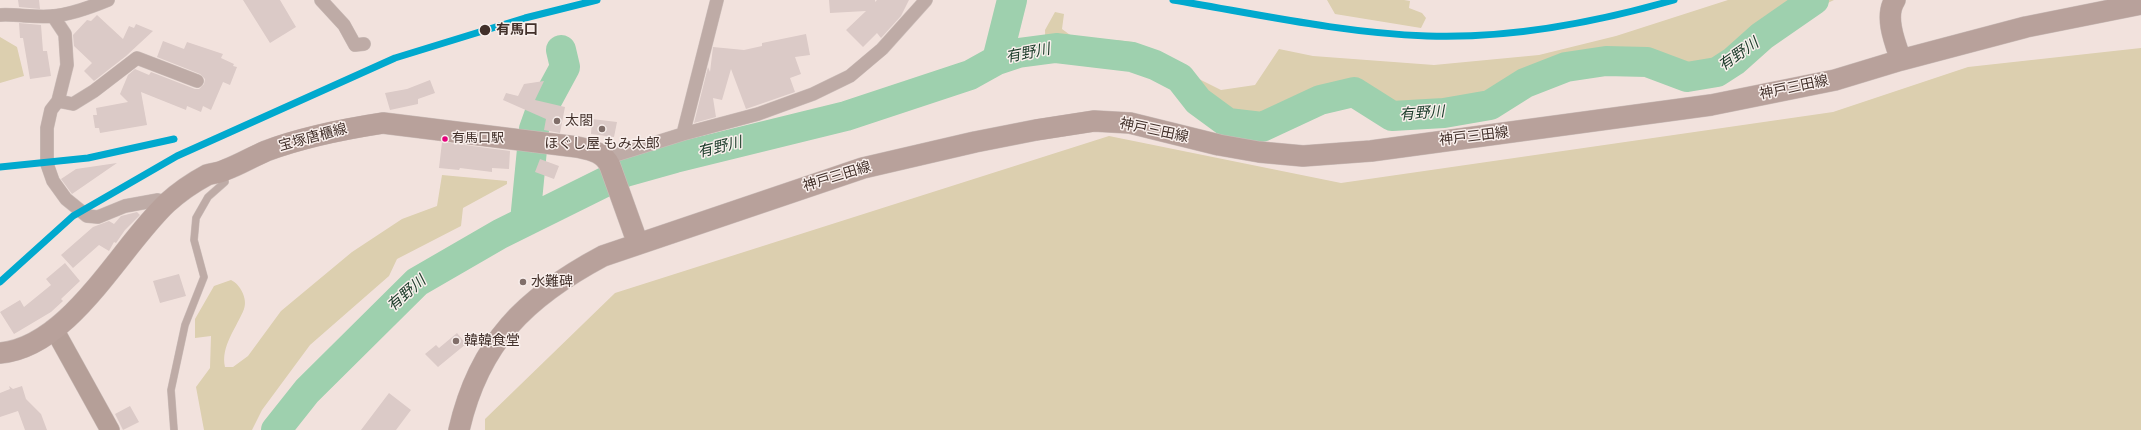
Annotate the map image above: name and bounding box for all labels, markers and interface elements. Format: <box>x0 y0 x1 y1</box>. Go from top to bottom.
place label: 有馬口 <box>496 22 538 38</box>
marker: 有馬口 <box>478 23 492 37</box>
water label: 有野川 <box>1715 35 1763 75</box>
water label: 有野川 <box>1004 41 1052 67</box>
street label: 神戸三田線 <box>1758 73 1830 103</box>
water label: 有野川 <box>1399 103 1445 125</box>
place label: 太閤 <box>565 113 593 129</box>
marker: 太閤 <box>552 116 562 126</box>
street label: 神戸三田線 <box>1118 116 1190 146</box>
street label: 宝塚唐櫃線 <box>277 121 349 155</box>
marker: ほぐし屋 もみ太郎 <box>597 124 607 134</box>
street label: 神戸三田線 <box>1438 124 1510 150</box>
place label: 有馬口駅 <box>452 131 504 147</box>
marker: 有馬口駅 <box>440 134 450 144</box>
water label: 有野川 <box>696 134 744 162</box>
place label: ほぐし屋 もみ太郎 <box>544 136 660 152</box>
street label: 神戸三田線 <box>801 159 873 195</box>
water label: 有野川 <box>384 272 430 316</box>
place label: 水難碑 <box>531 274 573 290</box>
marker: 水難碑 <box>518 277 528 287</box>
place label: 韓韓食堂 <box>464 333 520 349</box>
marker: 韓韓食堂 <box>451 336 461 346</box>

